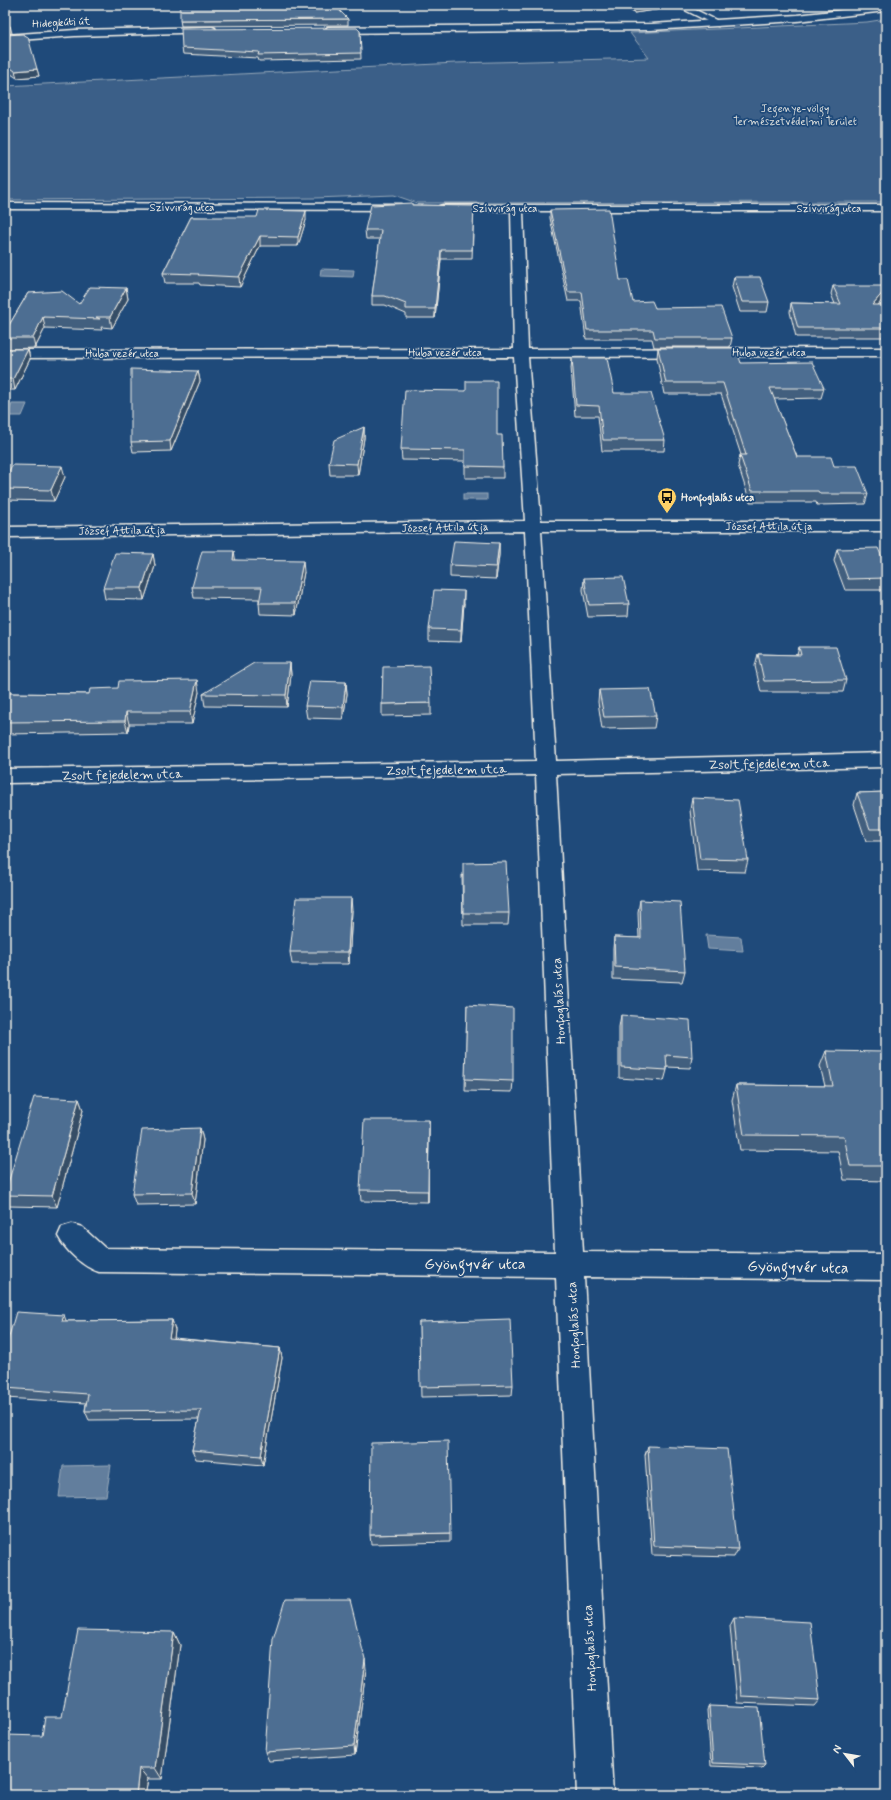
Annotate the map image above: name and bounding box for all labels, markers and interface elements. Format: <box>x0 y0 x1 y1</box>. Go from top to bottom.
street label: Hidegkúti út <box>32 14 91 33</box>
park label: Jegenye-völgy Természetvédelmi Terület <box>733 102 857 129</box>
street label: Szívvirág utca <box>150 201 214 215</box>
street label: Szívvirág utca <box>473 202 537 216</box>
street label: Szívvirág utca <box>797 202 861 216</box>
street label: Huba vezér utca <box>408 346 482 360</box>
street label: Huba vezér utca <box>732 346 806 360</box>
street label: Huba vezér utca <box>85 347 159 361</box>
bus stop icon: Honfoglalás utca <box>656 486 678 514</box>
place label: Honfoglalás utca <box>681 491 755 507</box>
street label: József Attila útja <box>401 520 489 536</box>
street label: József Attila útja <box>725 520 813 534</box>
street label: József Attila útja <box>78 523 166 539</box>
street label: Zsolt fejedelem utca <box>708 755 830 774</box>
street label: Zsolt fejedelem utca <box>385 761 507 780</box>
street label: Zsolt fejedelem utca <box>61 766 183 785</box>
street label: Honfoglalás utca <box>549 957 572 1045</box>
street label: Gyöngyvér utca <box>424 1254 526 1276</box>
street label: Gyöngyvér utca <box>747 1256 849 1280</box>
street label: Honfoglalás utca <box>564 1281 587 1369</box>
street label: Honfoglalás utca <box>580 1604 603 1692</box>
north arrow <box>825 1734 865 1774</box>
text: N <box>829 1743 845 1756</box>

